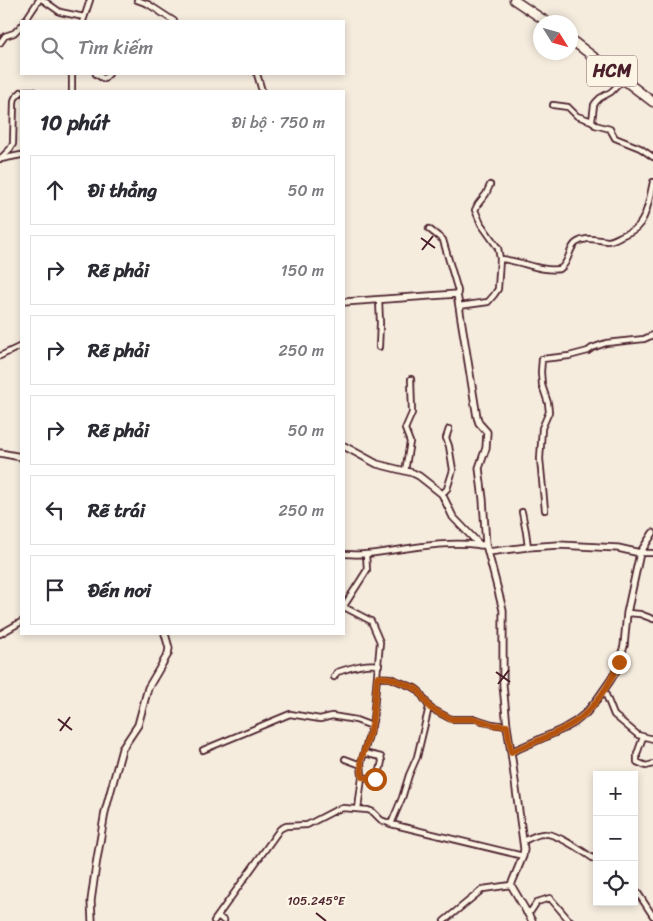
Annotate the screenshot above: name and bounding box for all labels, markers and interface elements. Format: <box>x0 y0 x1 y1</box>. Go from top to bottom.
north arrow <box>533 15 578 60</box>
search box <box>20 20 345 75</box>
text: Tìm kiếm <box>78 31 153 64</box>
icon: search <box>38 34 66 62</box>
road number: HCM <box>587 56 637 86</box>
text: 10 phút <box>40 104 110 142</box>
text: Đi bộ · 750 m <box>232 108 325 137</box>
text: Đi thẳng <box>88 174 157 207</box>
icon: ahead <box>41 176 69 204</box>
text: 50 m <box>288 176 324 205</box>
text: Rẽ phải <box>88 254 149 287</box>
icon: right <box>41 256 69 284</box>
text: 150 m <box>281 256 324 285</box>
text: Rẽ phải <box>88 334 149 367</box>
icon: right <box>41 336 69 364</box>
text: 250 m <box>278 336 324 365</box>
text: Rẽ phải <box>88 414 149 447</box>
icon: right <box>41 416 69 444</box>
text: 50 m <box>288 416 324 445</box>
text: Rẽ trái <box>88 494 145 527</box>
icon: left <box>41 496 69 524</box>
text: 250 m <box>278 496 324 525</box>
text: Đến nơi <box>88 574 151 607</box>
icon: arrive <box>41 576 69 604</box>
route end <box>608 651 631 674</box>
route start <box>364 768 387 791</box>
map controls <box>593 771 638 906</box>
button: + <box>593 771 638 816</box>
button: − <box>593 816 638 861</box>
button: locate <box>593 861 638 906</box>
text: 105.245°E <box>287 890 346 912</box>

